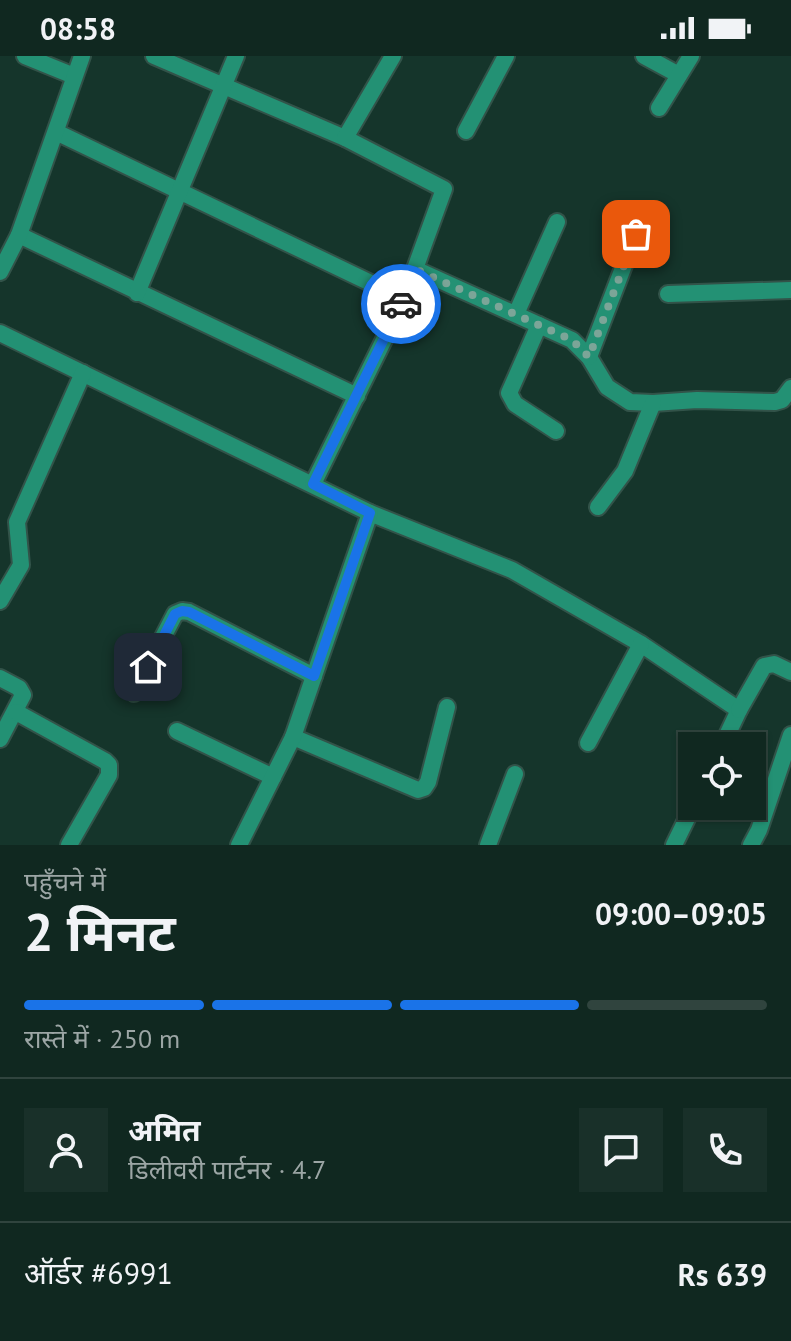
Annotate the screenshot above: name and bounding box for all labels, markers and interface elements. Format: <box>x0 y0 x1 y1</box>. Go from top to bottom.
text: 08:58 <box>40 9 116 48</box>
pin <box>602 200 670 268</box>
icon: bag <box>614 212 658 256</box>
courier <box>361 264 441 344</box>
icon: car <box>379 282 423 326</box>
pin <box>114 633 182 701</box>
icon: home <box>126 645 170 689</box>
map controls <box>678 732 766 820</box>
button: locate <box>678 732 766 820</box>
text: पहुँचने में <box>24 865 106 898</box>
text: 09:00–09:05 <box>595 894 767 933</box>
text: 2 मिनट <box>24 898 176 965</box>
text: रास्ते में · 250 m <box>24 1022 180 1055</box>
button: person <box>24 1108 108 1192</box>
button: chat <box>579 1108 663 1192</box>
button: phone <box>683 1108 767 1192</box>
text: अमित <box>128 1110 201 1149</box>
text: डिलीवरी पार्टनर · 4.7 <box>128 1153 326 1186</box>
text: ऑर्डर #6991 <box>24 1253 173 1292</box>
text: Rs 639 <box>678 1255 767 1294</box>

